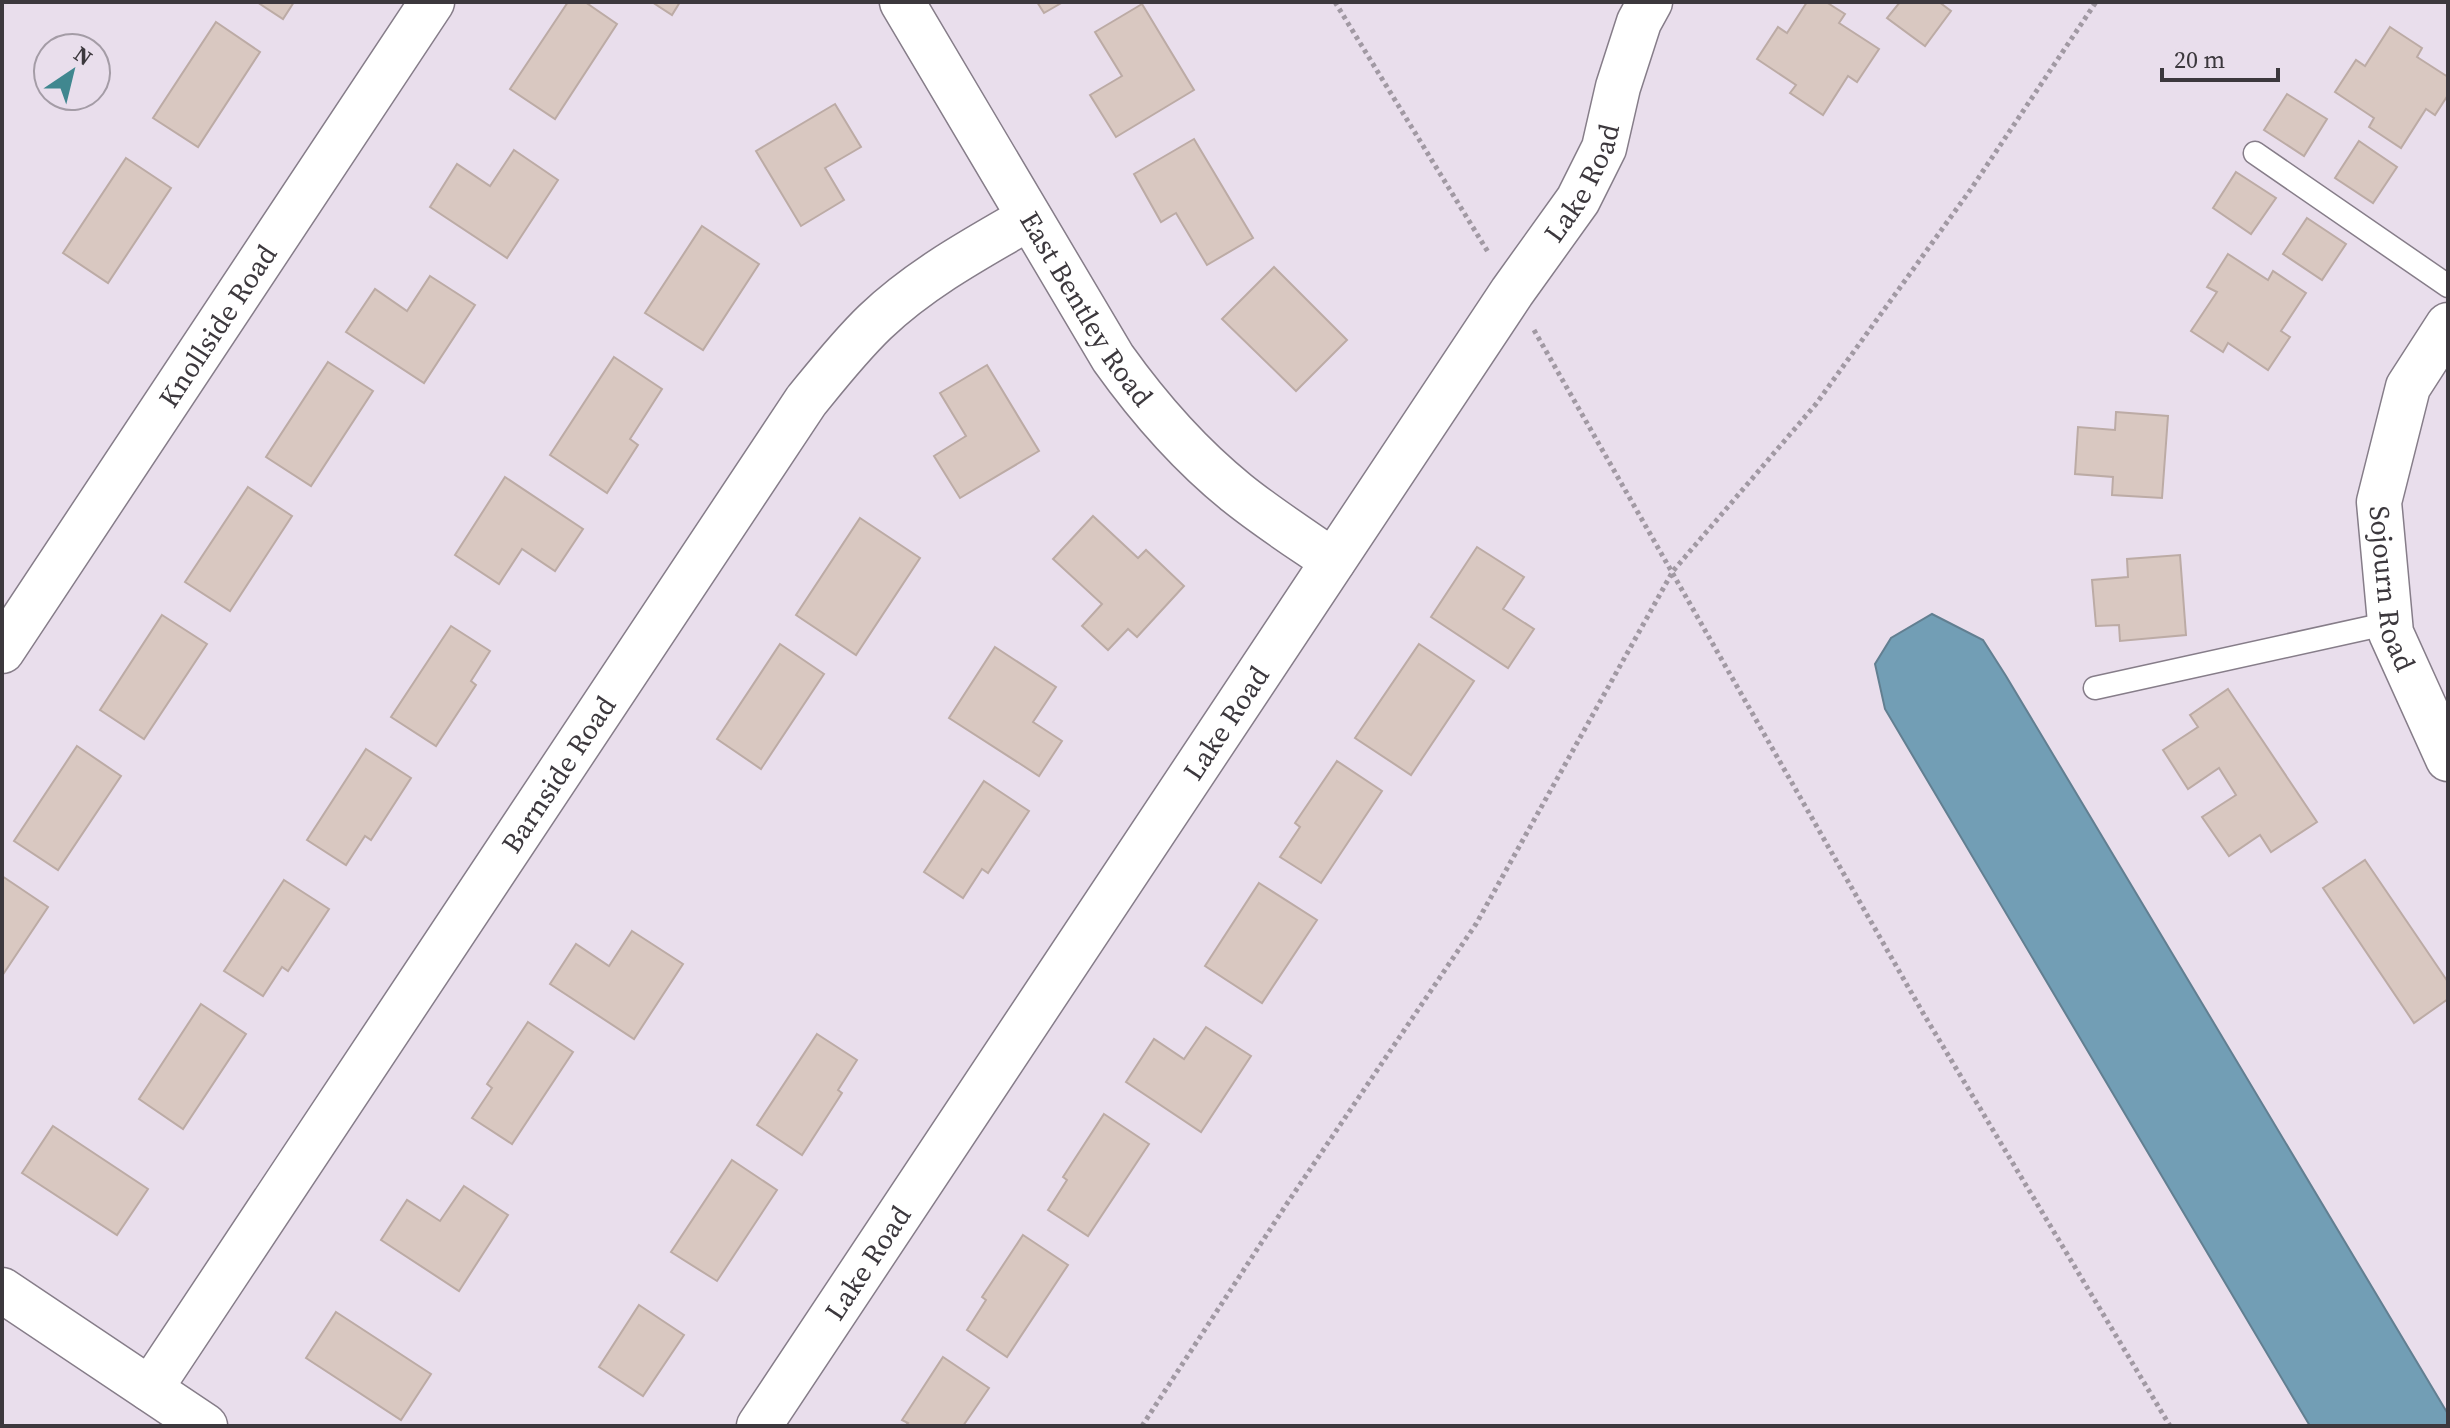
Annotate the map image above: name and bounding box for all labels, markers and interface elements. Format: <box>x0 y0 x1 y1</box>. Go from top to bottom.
north arrow <box>32 32 112 112</box>
scale bar <box>2162 32 2278 82</box>
text: N <box>68 39 99 73</box>
text: 20 m <box>2174 43 2225 76</box>
street label: Lake Road <box>1535 120 1628 250</box>
street label: East Bentley Road <box>1011 204 1162 414</box>
street label: Knollside Road <box>150 237 285 415</box>
street label: Sojourn Road <box>2360 504 2425 677</box>
street label: Lake Road <box>1174 658 1278 788</box>
street label: Barnside Road <box>492 688 624 860</box>
street label: Lake Road <box>816 1198 919 1327</box>

